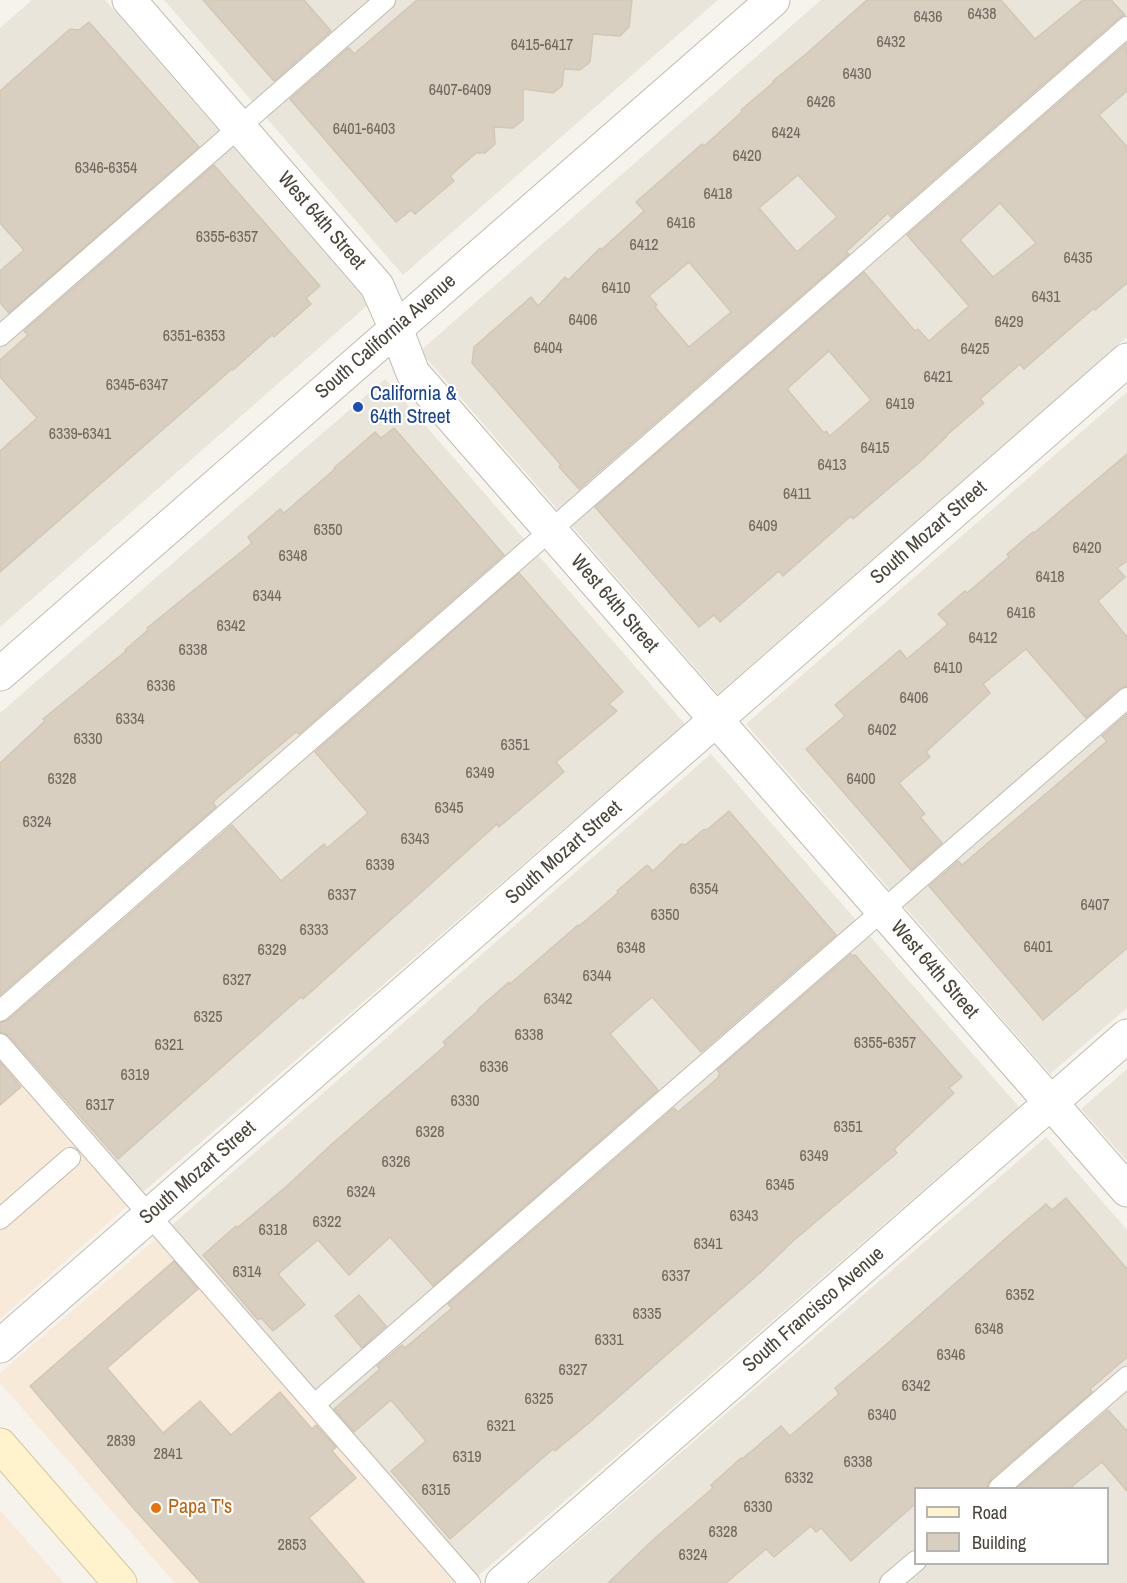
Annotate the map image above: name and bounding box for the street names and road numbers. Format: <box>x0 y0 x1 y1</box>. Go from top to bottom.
street label: West 64th Street <box>272 167 370 275</box>
street label: South California Avenue <box>311 269 461 405</box>
street label: South Mozart Street <box>866 476 992 590</box>
street label: West 64th Street <box>565 550 663 658</box>
street label: South Mozart Street <box>501 796 627 910</box>
street label: West 64th Street <box>885 916 983 1024</box>
street label: South Mozart Street <box>135 1116 261 1230</box>
street label: South Francisco Avenue <box>738 1242 890 1378</box>

